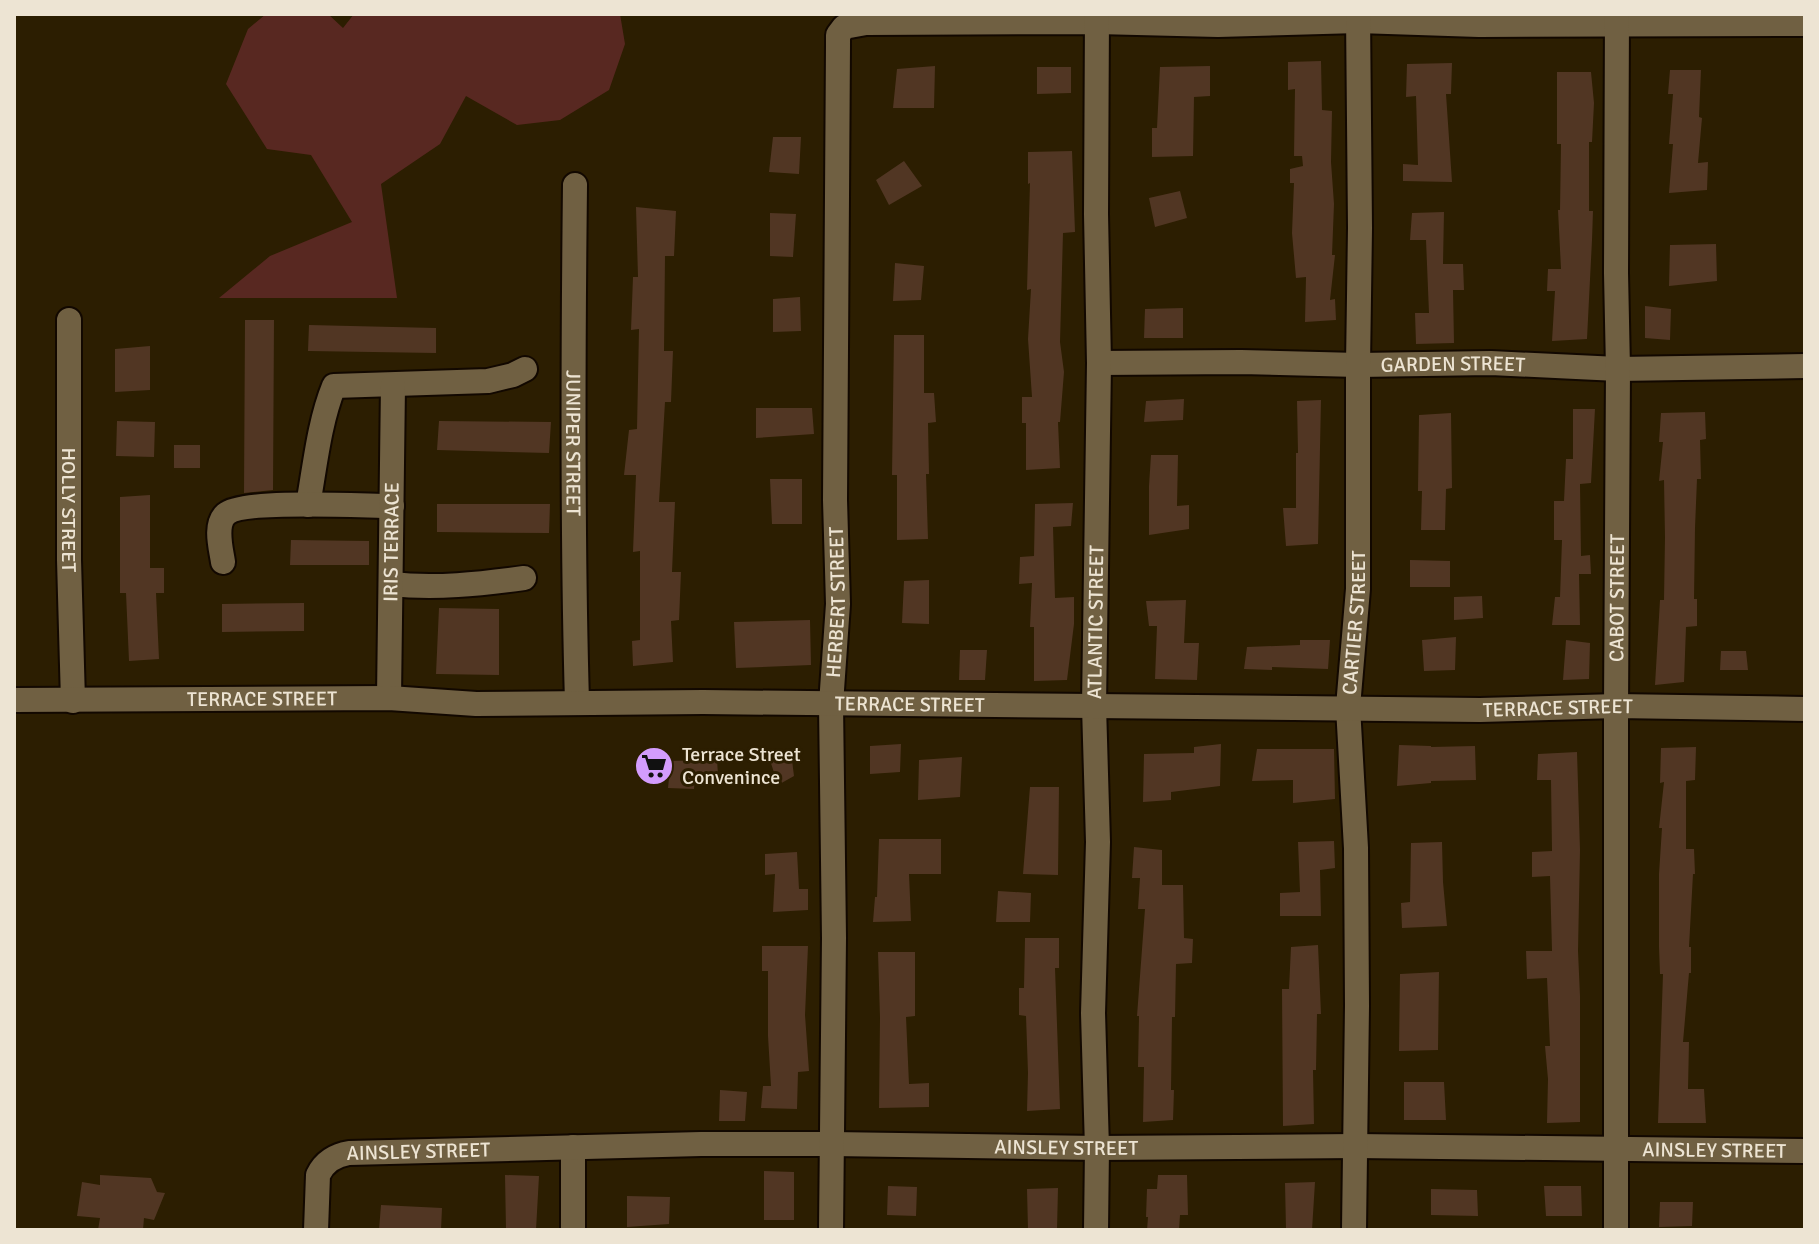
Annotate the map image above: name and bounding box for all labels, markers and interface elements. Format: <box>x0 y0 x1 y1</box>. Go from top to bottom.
street label: GARDEN STREET <box>1381 350 1526 377</box>
street label: JUNIPER STREET <box>561 370 586 516</box>
street label: HOLLY STREET <box>57 448 82 573</box>
street label: IRIS TERRACE <box>378 482 404 602</box>
street label: HERBERT STREET <box>820 526 851 679</box>
street label: CABOT STREET <box>1604 534 1630 662</box>
street label: ATLANTIC STREET <box>1082 545 1109 699</box>
street label: CARTIER STREET <box>1337 550 1371 696</box>
street label: TERRACE STREET <box>187 686 337 712</box>
street label: TERRACE STREET <box>835 691 985 717</box>
street label: TERRACE STREET <box>1482 693 1633 722</box>
place label: Terrace Street Convenince <box>682 742 801 790</box>
supermarket icon: Terrace Street Convenince <box>633 745 675 787</box>
street label: AINSLEY STREET <box>994 1134 1138 1161</box>
street label: AINSLEY STREET <box>346 1137 491 1166</box>
street label: AINSLEY STREET <box>1642 1137 1786 1163</box>

